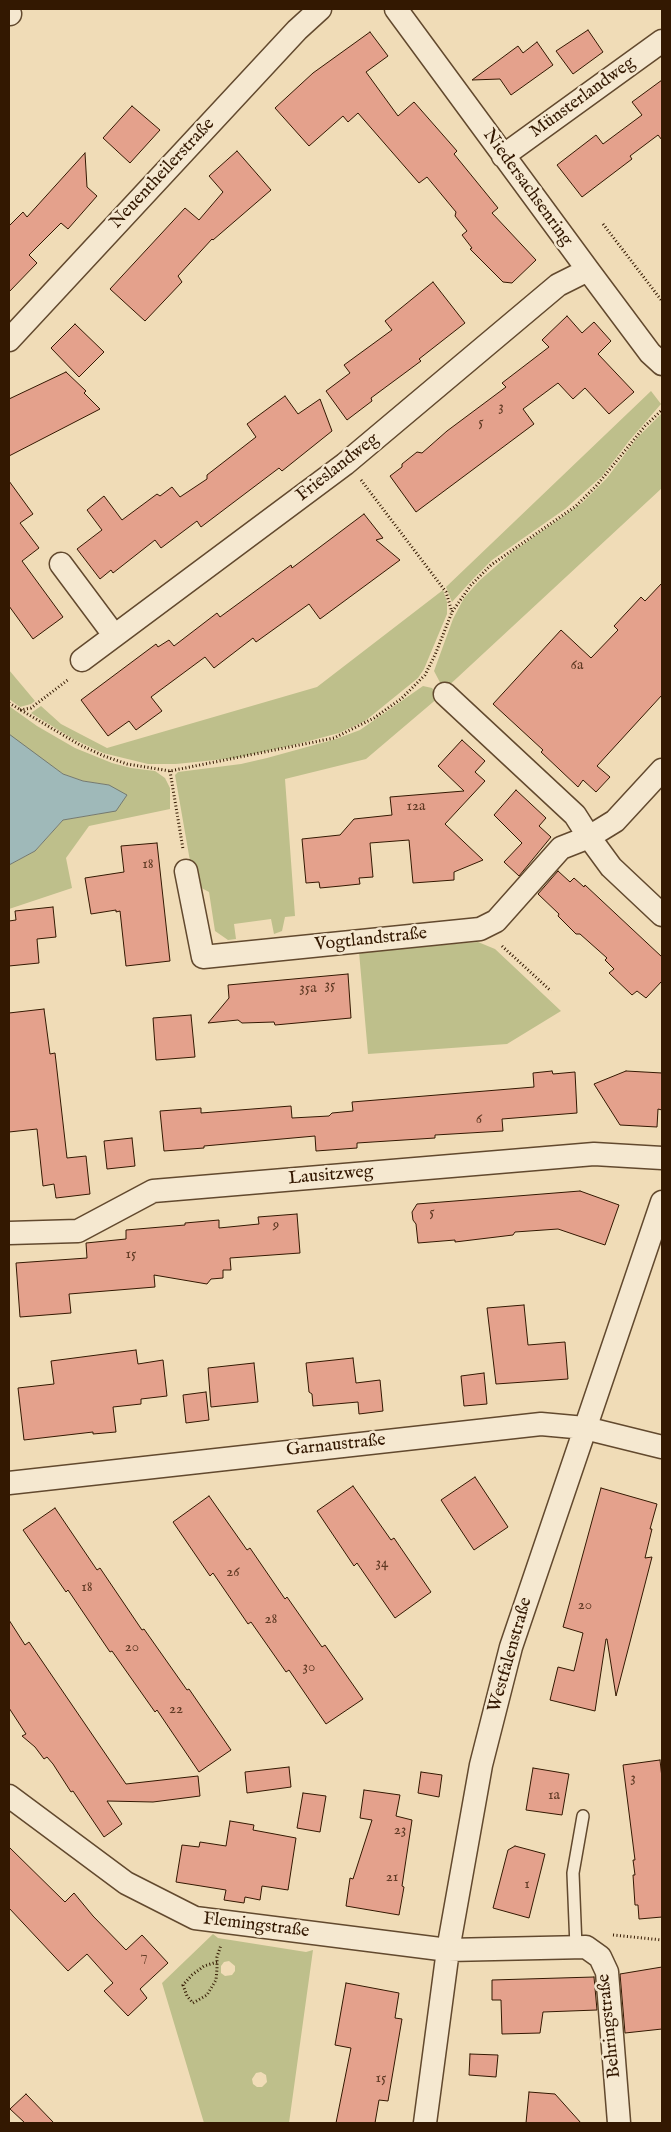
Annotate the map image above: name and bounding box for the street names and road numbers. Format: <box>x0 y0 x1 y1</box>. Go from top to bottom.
street label: Münsterlandweg <box>526 53 640 143</box>
street label: Neuentheilerstraße <box>106 114 220 234</box>
street label: Niedersachsenring <box>477 125 577 251</box>
street label: Frieslandweg <box>292 429 384 507</box>
street label: Vogtlandstraße <box>314 923 428 957</box>
street label: Lausitzweg <box>288 1162 374 1190</box>
street label: Garnaustraße <box>285 1430 387 1462</box>
street label: Westfalenstraße <box>484 1595 538 1715</box>
street label: Flemingstraße <box>202 1909 310 1943</box>
street label: Behringstraße <box>594 1973 626 2079</box>

